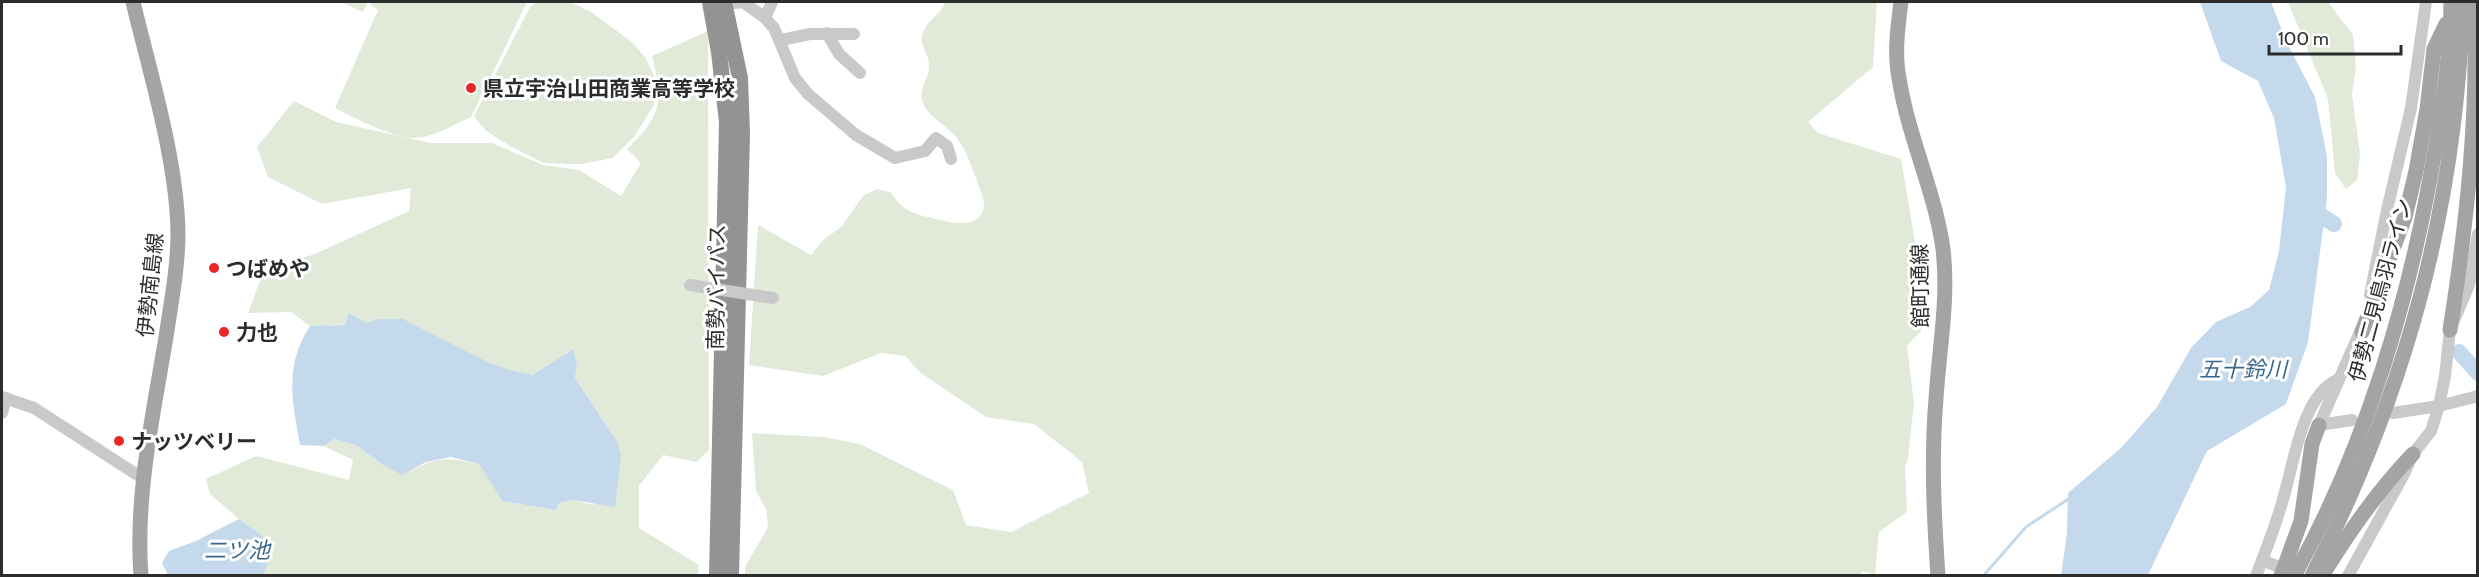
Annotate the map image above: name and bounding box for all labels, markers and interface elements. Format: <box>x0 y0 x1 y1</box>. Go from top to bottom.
scale bar <box>2269 18 2401 56</box>
text: 100 m <box>2278 28 2329 50</box>
place label: 県立宇治山田商業高等学校 <box>483 76 735 101</box>
marker: 県立宇治山田商業高等学校 <box>464 81 478 95</box>
street label: 伊勢二見鳥羽ライン <box>2343 195 2417 385</box>
street label: 南勢バイパス <box>702 224 730 350</box>
street label: 伊勢南島線 <box>132 231 168 339</box>
street label: 館町通線 <box>1907 244 1933 328</box>
place label: つばめや <box>226 256 310 281</box>
marker: つばめや <box>207 261 221 275</box>
place label: 力也 <box>236 320 278 345</box>
marker: 力也 <box>217 325 231 339</box>
water label: 五十鈴川 <box>2199 356 2289 383</box>
place label: ナッツベリー <box>131 429 257 454</box>
marker: ナッツベリー <box>112 434 126 448</box>
water label: 二ツ池 <box>204 537 272 564</box>

